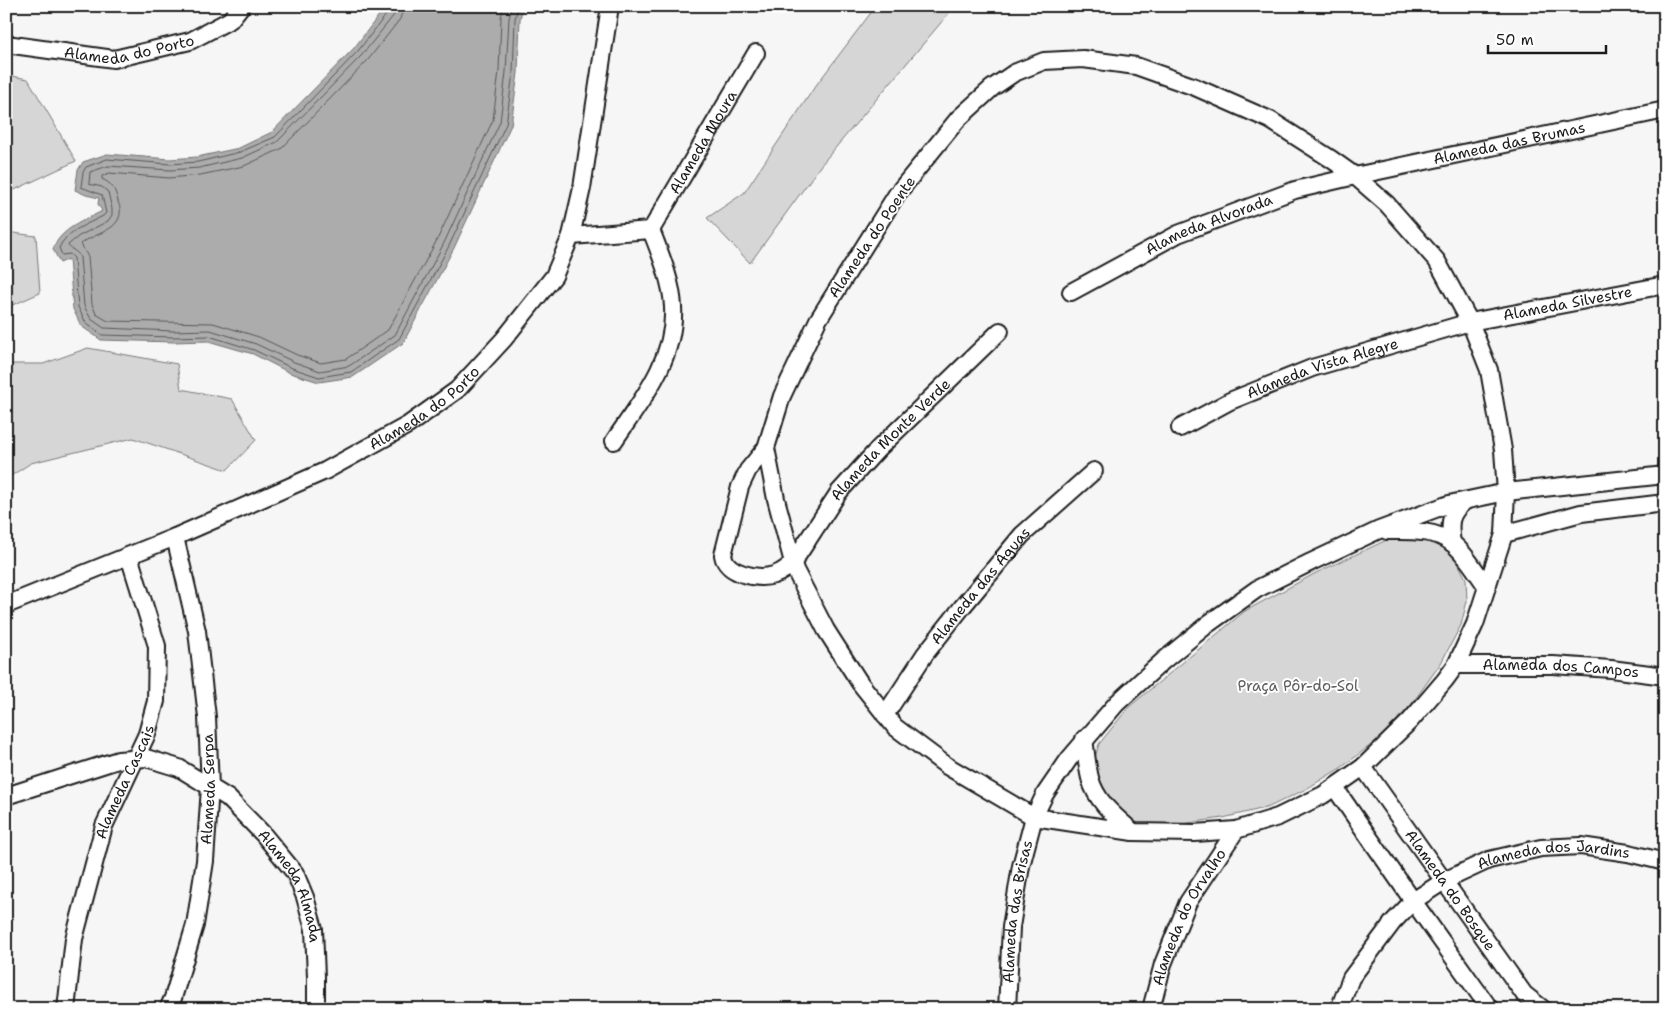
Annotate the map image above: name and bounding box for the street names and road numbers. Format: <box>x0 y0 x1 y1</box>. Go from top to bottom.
street label: Alameda do Porto <box>63 30 196 70</box>
street label: Alameda Moura <box>665 86 742 198</box>
street label: Alameda das Brumas <box>1431 117 1587 169</box>
street label: Alameda do Poente <box>824 172 920 302</box>
street label: Alameda Alvorada <box>1142 189 1276 260</box>
street label: Alameda Silvestre <box>1501 281 1634 326</box>
street label: Alameda Vista Alegre <box>1244 333 1401 403</box>
street label: Alameda do Porto <box>365 362 484 455</box>
street label: Alameda Monte Verde <box>826 374 955 505</box>
street label: Alameda das Águas <box>926 522 1035 649</box>
street label: Alameda dos Campos <box>1483 655 1640 683</box>
street label: Alameda Cascais <box>91 723 159 841</box>
street label: Alameda Serpa <box>196 733 220 845</box>
street label: Alameda Almada <box>253 825 325 944</box>
street label: Alameda do Bosque <box>1401 826 1500 955</box>
street label: Alameda dos Jardins <box>1474 836 1631 874</box>
street label: Alameda das Brisas <box>998 838 1037 984</box>
street label: Alameda do Orvalho <box>1148 845 1231 988</box>

